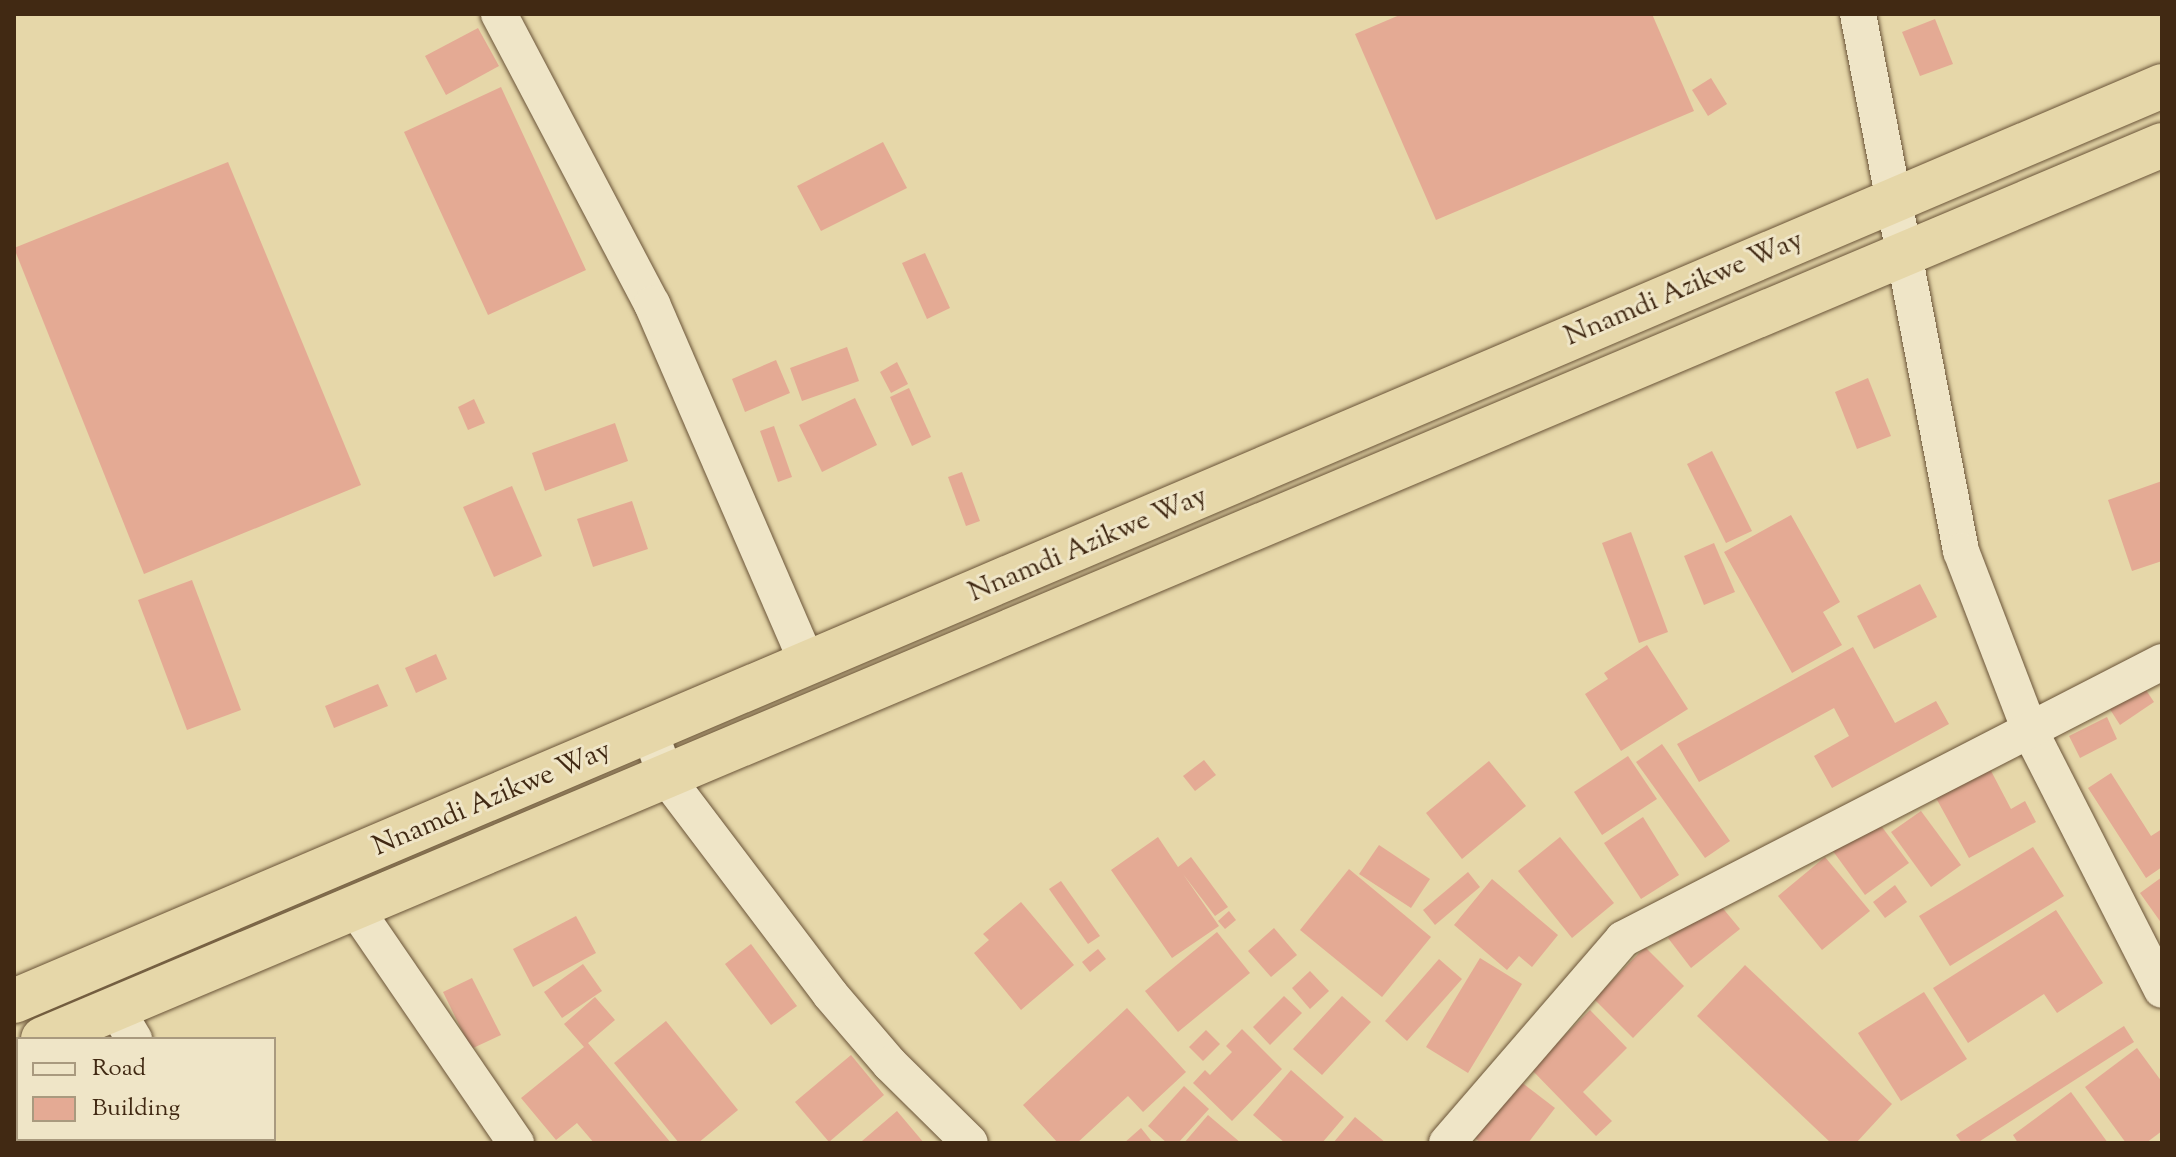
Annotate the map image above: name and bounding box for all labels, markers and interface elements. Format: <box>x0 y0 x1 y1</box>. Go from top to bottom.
street label: Nnamdi Azikwe Way <box>1560 224 1808 354</box>
street label: Nnamdi Azikwe Way <box>964 480 1212 610</box>
street label: Nnamdi Azikwe Way <box>368 734 616 864</box>
legend <box>16 1037 276 1141</box>
text: Road <box>92 1052 146 1086</box>
text: Building <box>92 1092 180 1126</box>

